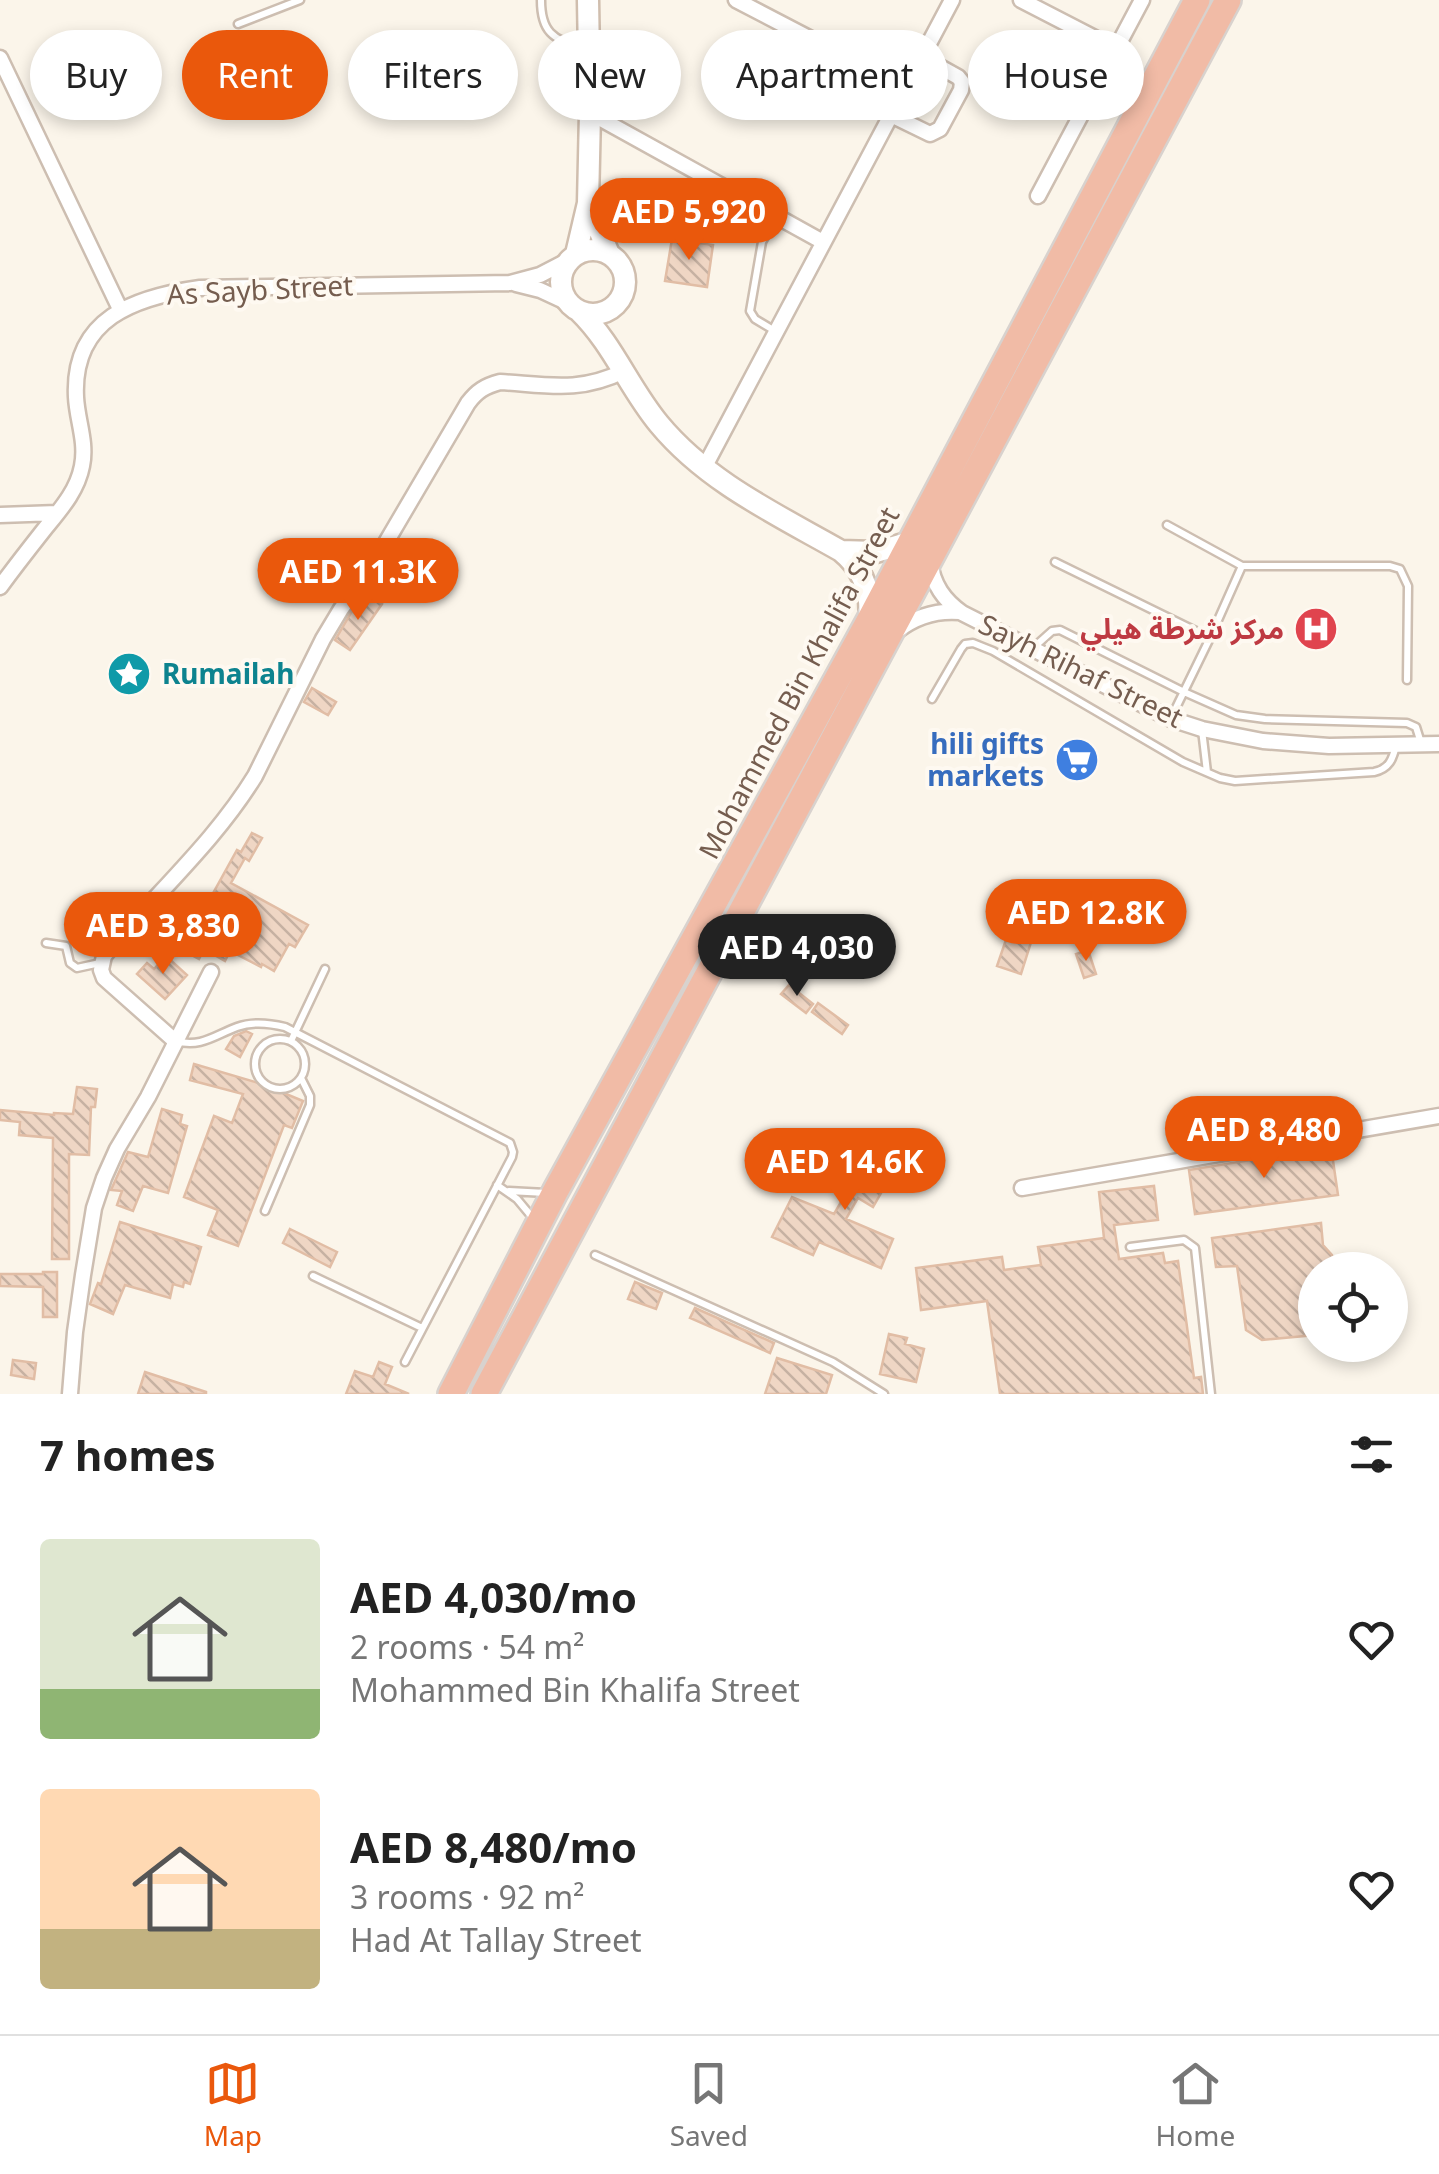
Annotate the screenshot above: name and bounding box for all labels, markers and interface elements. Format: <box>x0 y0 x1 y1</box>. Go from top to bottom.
chip: Buy <box>30 30 162 120</box>
chip: Rent <box>182 30 328 120</box>
chip: Filters <box>348 30 518 120</box>
chip: New <box>538 30 681 120</box>
chip: Apartment <box>701 30 948 120</box>
chip: House <box>968 30 1144 120</box>
pin: AED 5,920 <box>575 178 803 263</box>
text: AED 5,920 <box>612 189 766 232</box>
street label: As Sayb Street <box>166 265 354 313</box>
street label: Mohammed Bin Khalifa Street <box>689 500 907 865</box>
pin: AED 11.3K <box>244 538 472 623</box>
text: AED 11.3K <box>280 549 436 592</box>
street label: Sayh Rihaf Street <box>973 604 1190 736</box>
hospital icon: مركز شرطة هيلي <box>1293 606 1339 652</box>
place label: مركز شرطة هيلي <box>1080 609 1284 651</box>
place icon: Rumailah <box>106 651 152 697</box>
place label: Rumailah <box>162 654 294 692</box>
place label: hili gifts markets <box>927 724 1044 794</box>
supermarket icon: hili gifts markets <box>1054 737 1100 783</box>
pin: AED 12.8K <box>972 879 1200 964</box>
text: AED 12.8K <box>1008 890 1164 933</box>
pin: AED 3,830 <box>49 892 277 977</box>
text: AED 3,830 <box>86 903 240 946</box>
pin: AED 4,030 <box>683 914 911 999</box>
text: AED 4,030 <box>720 925 874 968</box>
pin: AED 8,480 <box>1150 1096 1378 1181</box>
text: AED 8,480 <box>1187 1107 1341 1150</box>
pin: AED 14.6K <box>731 1128 959 1213</box>
text: AED 14.6K <box>767 1139 923 1182</box>
map controls <box>1298 1252 1408 1362</box>
button: locate <box>1298 1252 1408 1362</box>
text: 7 homes <box>40 1426 216 1483</box>
icon: filters <box>1344 1427 1399 1482</box>
text: AED 4,030/mo <box>350 1568 637 1625</box>
icon: home <box>120 1579 240 1699</box>
icon: heart <box>1344 1612 1399 1667</box>
text: 2 rooms · 54 m² <box>350 1625 584 1668</box>
text: Mohammed Bin Khalifa Street <box>350 1668 800 1711</box>
text: AED 8,480/mo <box>350 1818 637 1875</box>
icon: home <box>120 1829 240 1949</box>
icon: heart <box>1344 1862 1399 1917</box>
text: 3 rooms · 92 m² <box>350 1875 584 1918</box>
text: Had At Tallay Street <box>350 1918 642 1961</box>
tab: Map <box>204 2056 262 2154</box>
tab: Saved <box>670 2056 748 2154</box>
tab: Home <box>1156 2056 1235 2154</box>

